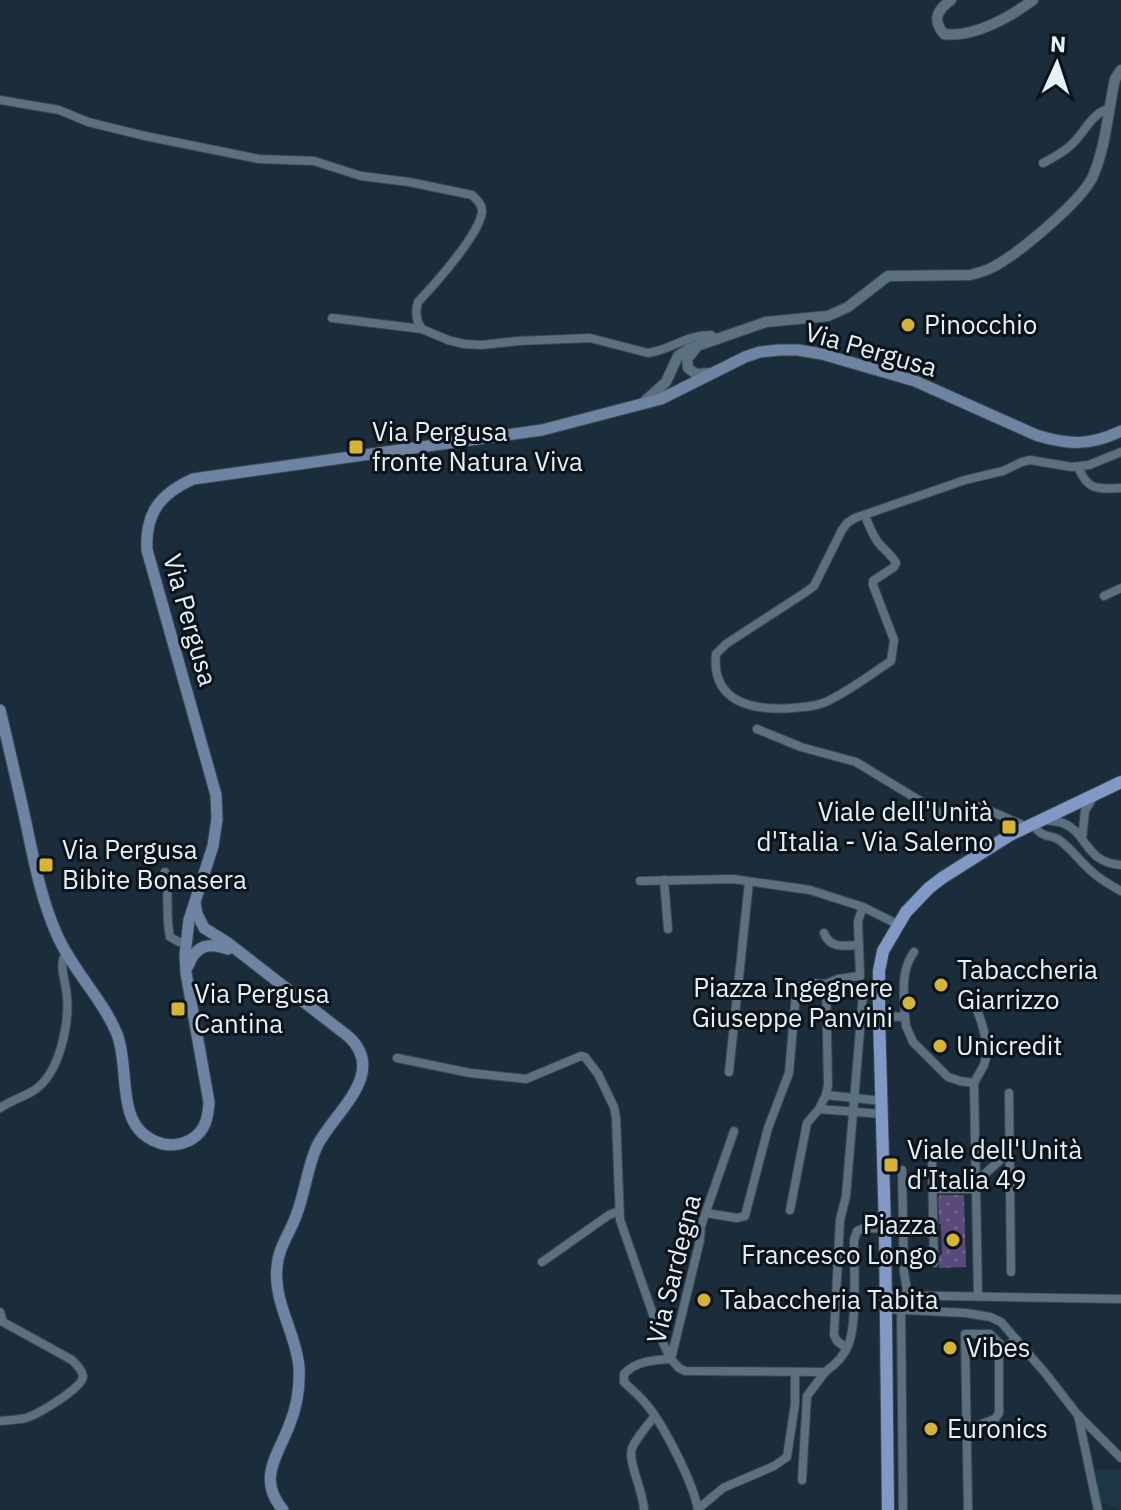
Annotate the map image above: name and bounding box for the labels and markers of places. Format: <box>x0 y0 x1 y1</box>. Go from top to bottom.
place label: Pinocchio <box>924 307 1037 341</box>
marker: Pinocchio <box>899 316 917 334</box>
place label: Via Pergusa fronte Natura Viva <box>372 414 583 478</box>
marker: Via Pergusa fronte Natura Viva <box>347 438 365 456</box>
place label: Viale dell'Unità d'Italia - Via Salerno <box>757 794 993 858</box>
marker: Viale dell'Unità d'Italia - Via Salerno <box>1000 818 1018 836</box>
place label: Via Pergusa Bibite Bonasera <box>62 832 247 896</box>
marker: Via Pergusa Bibite Bonasera <box>37 856 55 874</box>
place label: Tabaccheria Giarrizzo <box>957 952 1098 1016</box>
place label: Piazza Ingegnere Giuseppe Panvini <box>692 970 893 1034</box>
place label: Via Pergusa Cantina <box>194 976 330 1040</box>
marker: Tabaccheria Giarrizzo <box>932 976 950 994</box>
marker: Piazza Ingegnere Giuseppe Panvini <box>900 994 918 1012</box>
marker: Via Pergusa Cantina <box>169 1000 187 1018</box>
place label: Unicredit <box>956 1028 1062 1062</box>
marker: Unicredit <box>931 1037 949 1055</box>
place label: Viale dell'Unità d'Italia 49 <box>907 1132 1082 1196</box>
marker: Viale dell'Unità d'Italia 49 <box>882 1156 900 1174</box>
place label: Piazza Francesco Longo <box>741 1207 937 1271</box>
marker: Piazza Francesco Longo <box>944 1231 962 1249</box>
place label: Tabaccheria Tabita <box>720 1282 939 1316</box>
marker: Tabaccheria Tabita <box>695 1291 713 1309</box>
place label: Vibes <box>966 1330 1030 1364</box>
marker: Vibes <box>941 1339 959 1357</box>
place label: Euronics <box>947 1411 1048 1445</box>
marker: Euronics <box>922 1420 940 1438</box>

